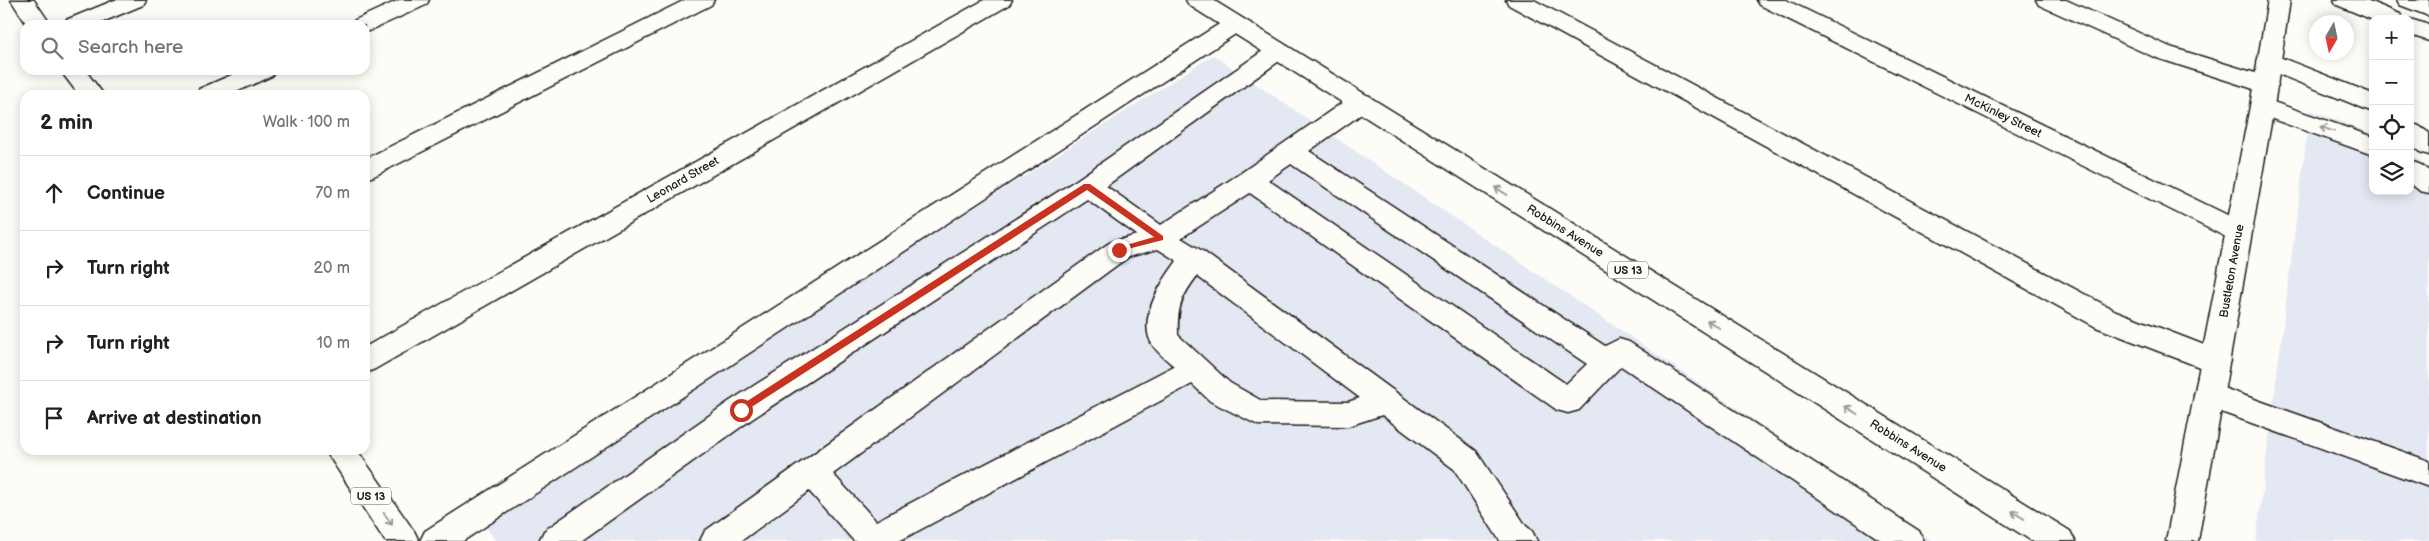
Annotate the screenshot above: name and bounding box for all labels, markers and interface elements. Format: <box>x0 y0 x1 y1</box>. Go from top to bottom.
north arrow <box>2309 15 2354 60</box>
map controls <box>2369 15 2414 195</box>
button: + <box>2369 15 2414 60</box>
search box <box>20 20 370 75</box>
icon: search <box>38 34 66 62</box>
text: Search here <box>78 36 183 59</box>
button: − <box>2369 60 2414 105</box>
street label: McKinley Street <box>1962 91 2044 141</box>
button: locate <box>2369 105 2414 150</box>
text: 2 min <box>40 110 93 135</box>
text: Walk · 100 m <box>263 113 350 132</box>
one-way arrow <box>2320 124 2335 133</box>
button: layers <box>2369 150 2414 195</box>
street label: Leonard Street <box>644 153 722 207</box>
icon: ahead <box>40 179 68 207</box>
text: Continue <box>87 182 165 205</box>
text: 70 m <box>315 184 350 203</box>
one-way arrow <box>1495 185 1509 195</box>
street label: Robbins Avenue <box>1524 201 1606 261</box>
street label: Bustleton Avenue <box>2216 223 2248 319</box>
route end <box>1108 239 1131 262</box>
icon: right <box>40 254 68 282</box>
text: Turn right <box>87 257 170 280</box>
text: 20 m <box>314 259 350 278</box>
road number: US 13 <box>1608 262 1648 278</box>
one-way arrow <box>1707 318 1721 328</box>
icon: right <box>40 329 68 357</box>
text: Turn right <box>87 332 170 355</box>
text: 10 m <box>317 334 350 353</box>
route start <box>730 399 753 422</box>
icon: arrive <box>40 404 68 432</box>
one-way arrow <box>1844 405 1858 415</box>
text: Arrive at destination <box>87 407 262 430</box>
street label: Robbins Avenue <box>1867 416 1949 476</box>
road number: US 13 <box>351 488 391 504</box>
one-way arrow <box>2011 510 2025 520</box>
one-way arrow <box>383 512 393 526</box>

